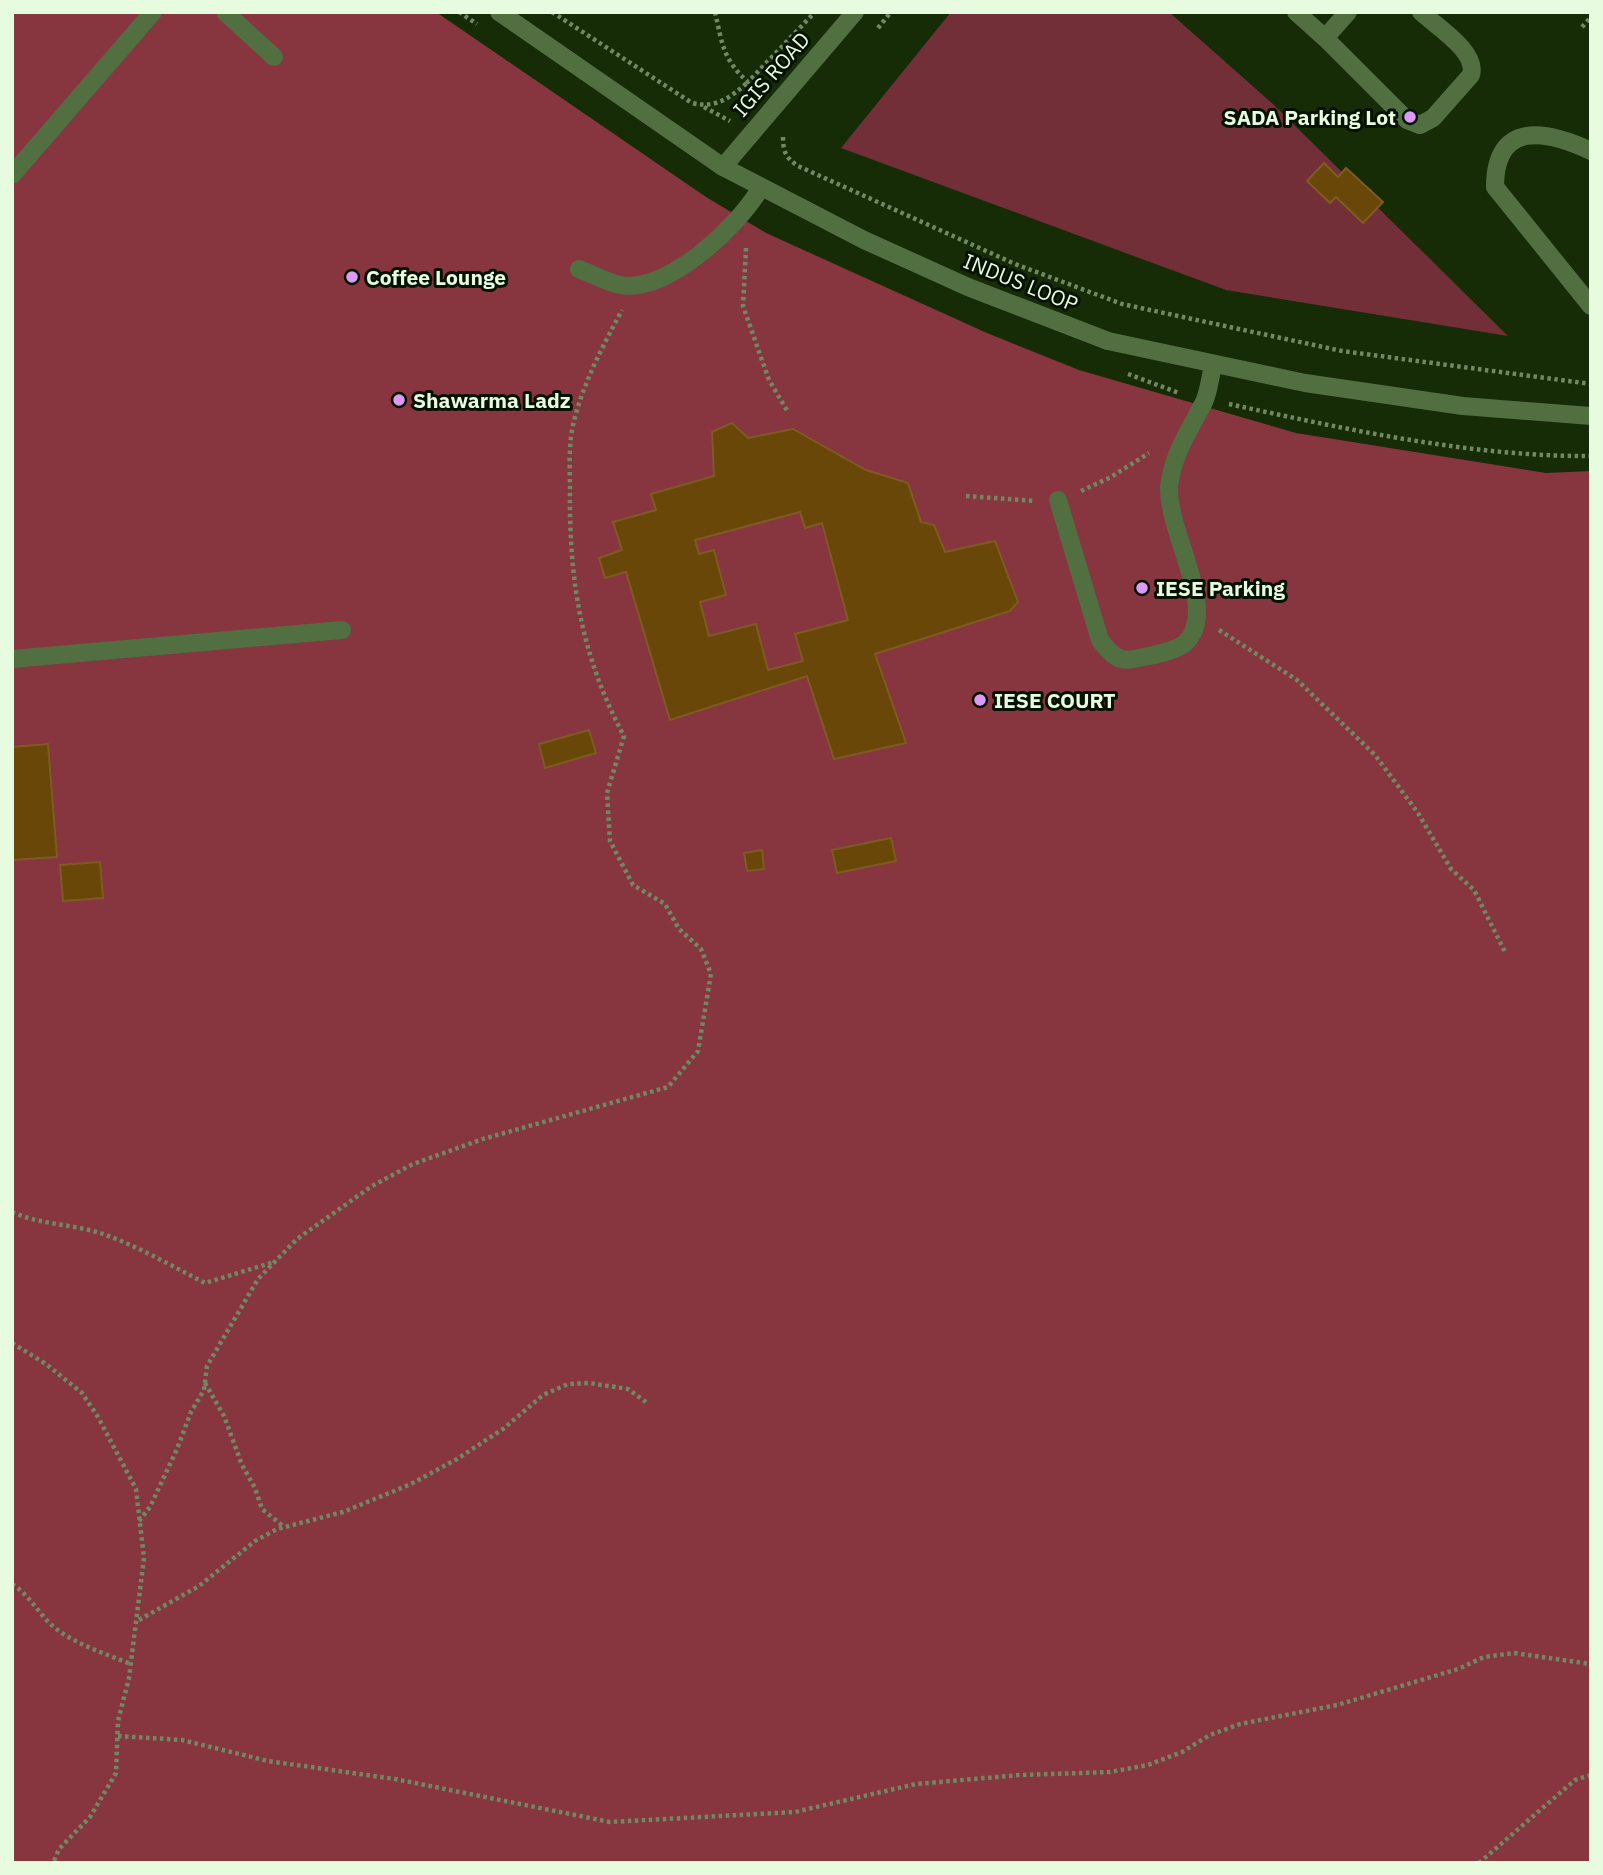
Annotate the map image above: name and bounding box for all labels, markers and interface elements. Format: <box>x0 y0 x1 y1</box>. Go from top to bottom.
street label: IGIS ROAD <box>726 26 816 122</box>
place label: SADA Parking Lot <box>1224 103 1396 131</box>
marker: SADA Parking Lot <box>1402 109 1418 125</box>
street label: INDUS LOOP <box>960 246 1082 318</box>
place label: Coffee Lounge <box>366 263 506 291</box>
marker: Coffee Lounge <box>344 269 360 285</box>
place label: Shawarma Ladz <box>413 386 571 414</box>
marker: Shawarma Ladz <box>391 392 407 408</box>
place label: IESE Parking <box>1156 574 1285 602</box>
marker: IESE Parking <box>1134 580 1150 596</box>
place label: IESE COURT <box>994 686 1116 714</box>
marker: IESE COURT <box>972 692 988 708</box>

